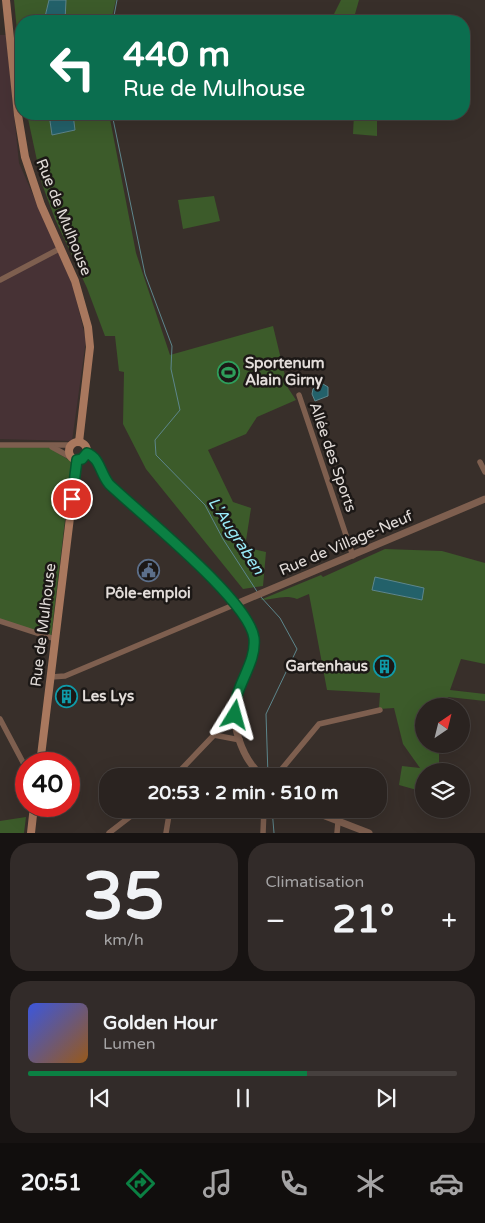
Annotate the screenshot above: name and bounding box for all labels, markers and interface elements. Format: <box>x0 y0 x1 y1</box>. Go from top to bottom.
text: 440 m <box>123 34 230 76</box>
icon: left <box>40 35 105 100</box>
text: Rue de Mulhouse <box>123 76 305 102</box>
street label: Rue de Mulhouse <box>32 156 96 278</box>
place label: Sportenum Alain Girny <box>245 354 325 390</box>
sports icon: Sportenum Alain Girny <box>217 360 241 384</box>
street label: Allée des Sports <box>306 400 360 514</box>
pin <box>51 478 93 520</box>
icon: arrive <box>58 485 86 513</box>
water label: L'Augraben <box>204 494 269 580</box>
street label: Rue de Village-Neuf <box>277 507 416 579</box>
public building icon: Pôle-emploi <box>136 558 160 582</box>
street label: Rue de Mulhouse <box>26 562 60 688</box>
place label: Pôle-emploi <box>105 584 191 603</box>
building icon: Gartenhaus <box>372 654 396 678</box>
place label: Gartenhaus <box>285 657 368 675</box>
building icon: Les Lys <box>54 684 78 708</box>
place label: Les Lys <box>82 687 134 706</box>
position arrow <box>208 688 260 740</box>
north arrow <box>415 698 470 752</box>
map controls <box>415 698 470 818</box>
speed limit sign: 40 <box>15 752 80 817</box>
button: layers <box>415 763 470 818</box>
text: 20:53 · 2 min · 510 m <box>147 782 339 804</box>
text: 35 <box>83 858 165 937</box>
text: Climatisation <box>266 872 364 892</box>
text: 21° <box>332 897 394 943</box>
text: − <box>266 904 285 938</box>
text: + <box>441 904 457 938</box>
text: km/h <box>104 930 144 950</box>
text: Golden Hour <box>103 1012 217 1034</box>
text: Lumen <box>103 1034 155 1054</box>
icon: previous <box>86 1084 114 1112</box>
icon: pause <box>229 1084 257 1112</box>
icon: next <box>372 1084 400 1112</box>
icon: directions <box>123 1166 158 1201</box>
icon: music <box>200 1166 235 1201</box>
icon: phone <box>276 1166 311 1201</box>
icon: climate <box>353 1166 388 1201</box>
icon: car <box>429 1166 464 1201</box>
text: 20:51 <box>21 1170 82 1196</box>

